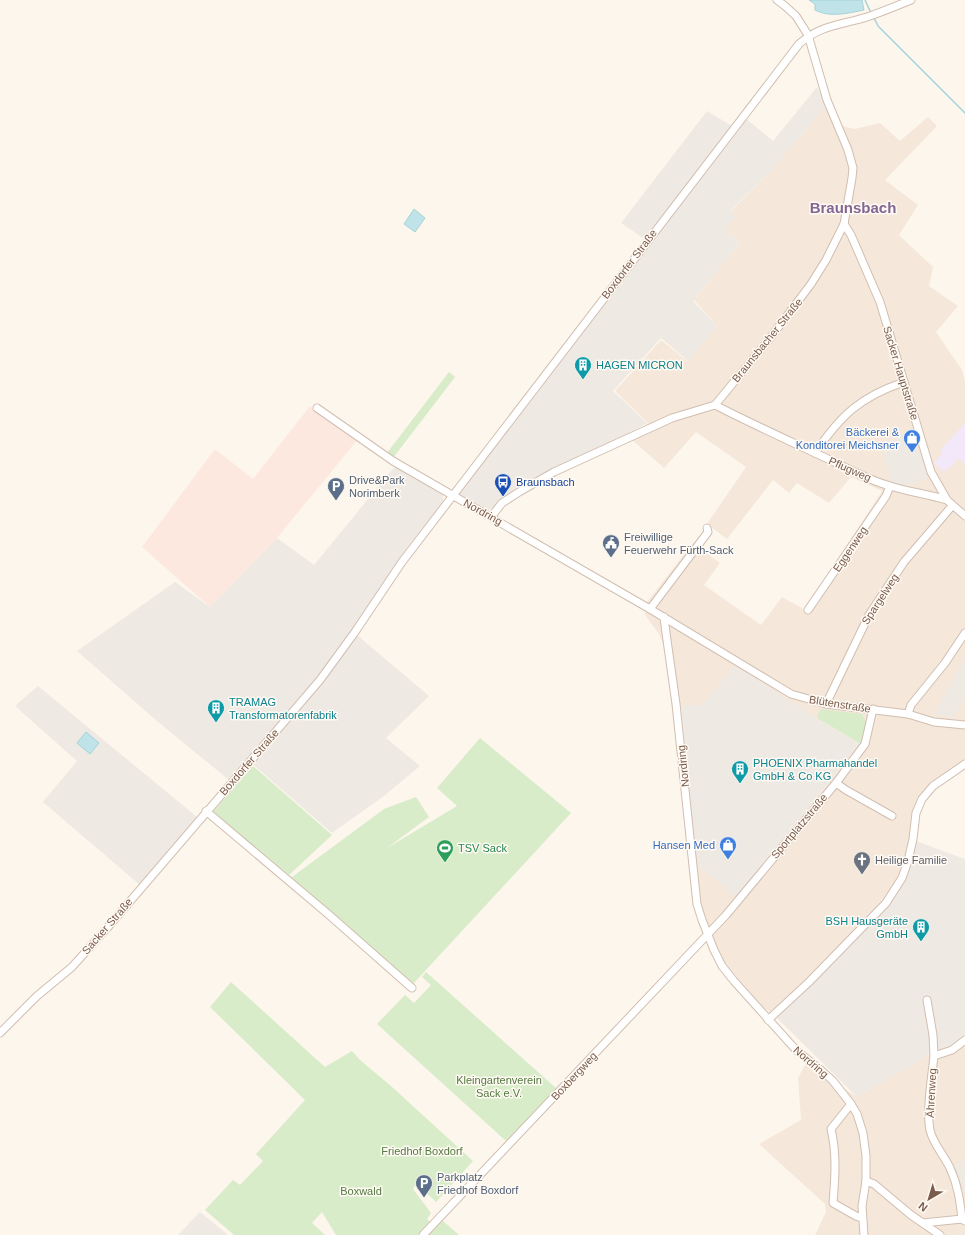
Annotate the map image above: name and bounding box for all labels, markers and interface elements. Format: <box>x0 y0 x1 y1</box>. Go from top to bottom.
district label: Braunsbach <box>810 199 896 216</box>
street label: Boxdorfer Straße <box>599 227 659 301</box>
street label: Braunsbacher Straße <box>729 296 805 384</box>
street label: Sacker Hauptstraße <box>881 324 921 422</box>
building icon: HAGEN MICRON <box>573 355 593 380</box>
place label: HAGEN MICRON <box>596 359 683 371</box>
place label: Bäckerei & Konditorei Meichsner <box>796 426 900 451</box>
shop icon: Bäckerei & Konditorei Meichsner <box>902 428 922 453</box>
street label: Pflugweg <box>827 454 873 484</box>
bus stop icon: Braunsbach <box>493 472 513 497</box>
place label: Drive&Park Norimberk <box>349 474 405 499</box>
parking icon: Drive&Park Norimberk <box>326 476 346 501</box>
place label: Braunsbach <box>516 476 575 488</box>
street label: Nordring <box>462 497 504 527</box>
street label: Eggenweg <box>830 524 870 574</box>
place label: Freiwillige Feuerwehr Fürth-Sack <box>624 531 734 556</box>
public building icon: Freiwillige Feuerwehr Fürth-Sack <box>601 533 621 558</box>
street label: Spargelweg <box>859 571 901 627</box>
street label: Blütenstraße <box>808 693 872 715</box>
place label: TRAMAG Transformatorenfabrik <box>229 696 337 721</box>
building icon: TRAMAG Transformatorenfabrik <box>206 698 226 723</box>
street label: Boxdorfer Straße <box>217 726 281 798</box>
street label: Nordring <box>675 744 691 788</box>
place label: PHOENIX Pharmahandel GmbH & Co KG <box>753 757 877 782</box>
building icon: PHOENIX Pharmahandel GmbH & Co KG <box>730 759 750 784</box>
street label: Sportplatzstraße <box>768 791 830 861</box>
shop icon: Hansen Med <box>718 835 738 860</box>
sports icon: TSV Sack <box>435 838 455 863</box>
place label: Hansen Med <box>653 839 715 851</box>
place label: TSV Sack <box>458 842 507 854</box>
church icon: Heilige Familie <box>852 850 872 875</box>
place label: Heilige Familie <box>875 854 947 866</box>
street label: Sacker Straße <box>79 896 135 956</box>
place label: BSH Hausgeräte GmbH <box>825 915 908 940</box>
building icon: BSH Hausgeräte GmbH <box>911 917 931 942</box>
street label: Nordring <box>791 1044 831 1080</box>
street label: Boxbergweg <box>549 1050 599 1102</box>
street label: Ährenweg <box>924 1068 938 1118</box>
park label: Kleingartenverein Sack e.V. <box>456 1074 542 1099</box>
park label: Friedhof Boxdorf <box>381 1145 464 1157</box>
place label: Parkplatz Friedhof Boxdorf <box>437 1171 519 1196</box>
parking icon: Parkplatz Friedhof Boxdorf <box>414 1173 434 1198</box>
north arrow <box>909 1179 949 1219</box>
park label: Boxwald <box>340 1185 382 1197</box>
text: N <box>916 1200 930 1214</box>

